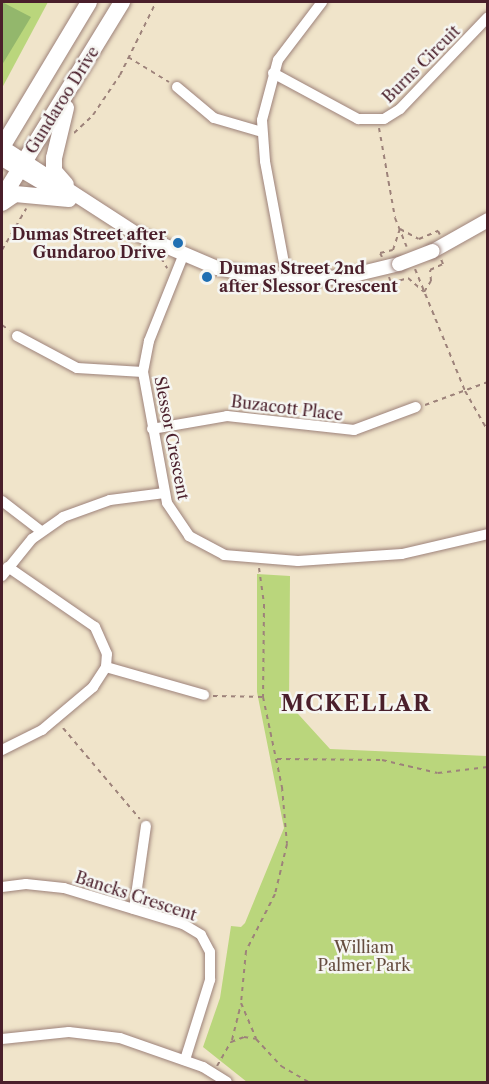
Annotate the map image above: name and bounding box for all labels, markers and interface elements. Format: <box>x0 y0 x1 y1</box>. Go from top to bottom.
street label: Burns Circuit <box>378 21 464 107</box>
street label: Gundaroo Drive <box>21 43 103 157</box>
place label: Dumas Street after Gundaroo Drive <box>12 224 166 262</box>
marker: Dumas Street after Gundaroo Drive <box>171 236 185 250</box>
place label: Dumas Street 2nd after Slessor Crescent <box>219 258 398 296</box>
marker: Dumas Street 2nd after Slessor Crescent <box>200 270 214 284</box>
street label: Slessor Crescent <box>151 374 193 502</box>
street label: Buzacott Place <box>230 392 344 424</box>
district label: MCKELLAR <box>281 691 431 717</box>
street label: Bancks Crescent <box>73 867 199 925</box>
park label: William Palmer Park <box>317 937 411 975</box>

